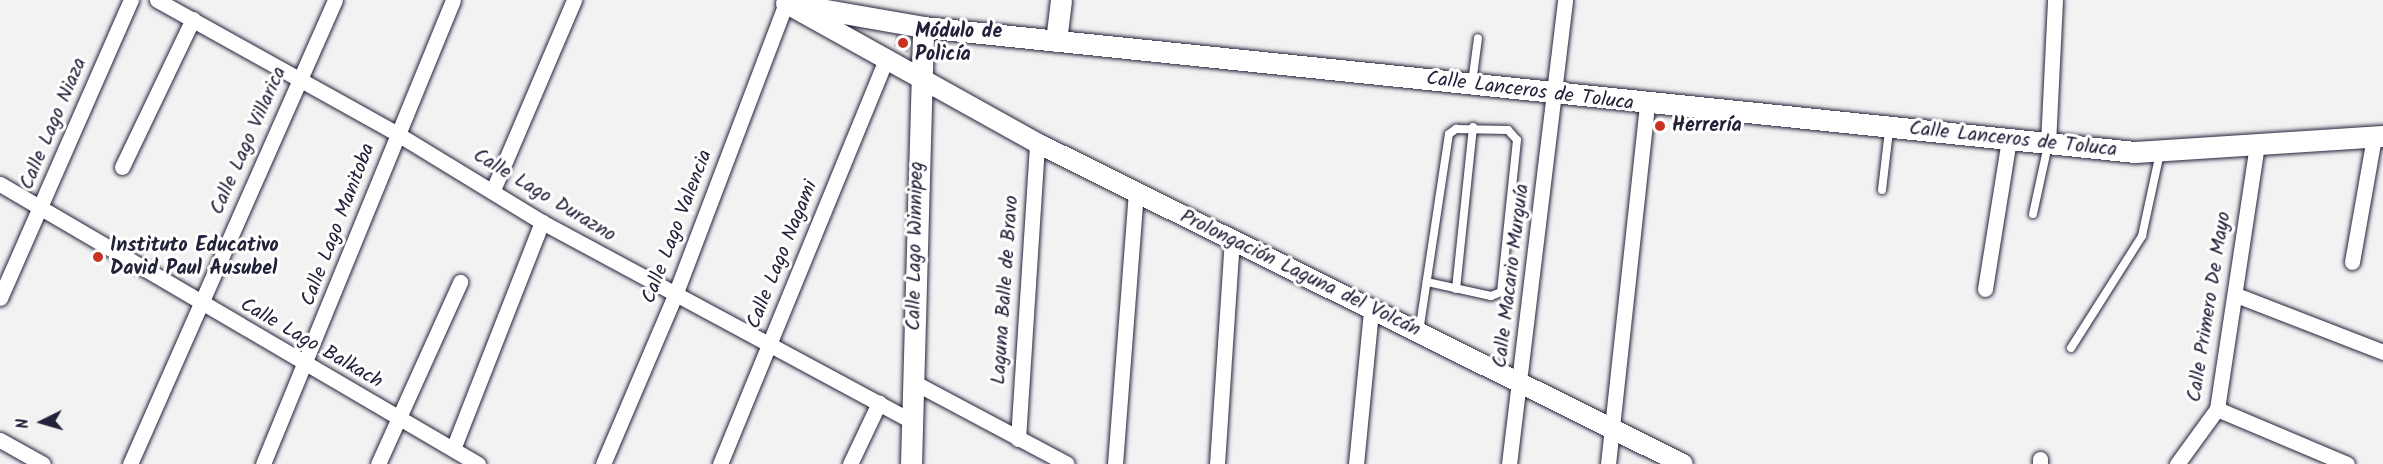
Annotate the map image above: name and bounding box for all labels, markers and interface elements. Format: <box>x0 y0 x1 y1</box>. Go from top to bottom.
place label: Módulo de Policía <box>915 20 1002 67</box>
marker: Módulo de Policía <box>896 36 910 50</box>
street label: Calle Lago Niaza <box>15 54 93 194</box>
street label: Calle Lago Villarica <box>206 63 292 219</box>
street label: Calle Lanceros de Toluca <box>1425 67 1635 117</box>
place label: Herrería <box>1672 114 1742 138</box>
street label: Calle Lanceros de Toluca <box>1908 117 2118 163</box>
marker: Herrería <box>1653 119 1667 133</box>
street label: Calle Lago Manitoba <box>297 140 381 310</box>
street label: Calle Lago Durazno <box>468 144 620 248</box>
street label: Calle Lago Valencia <box>638 147 718 307</box>
street label: Calle Lago Winnipeg <box>903 161 929 331</box>
street label: Calle Lago Nagami <box>742 177 824 333</box>
street label: Calle Macario Murguía <box>1489 183 1535 369</box>
street label: Laguna Balle de Bravo <box>987 195 1025 385</box>
street label: Prolongación Laguna del Volcán <box>1176 205 1424 343</box>
street label: Calle Primero De Mayo <box>2183 210 2237 404</box>
place label: Instituto Educativo David Paul Ausubel <box>110 234 279 281</box>
marker: Instituto Educativo David Paul Ausubel <box>91 250 105 264</box>
street label: Calle Lago Balkach <box>236 293 386 395</box>
north arrow <box>12 392 72 452</box>
text: N <box>11 417 36 430</box>

